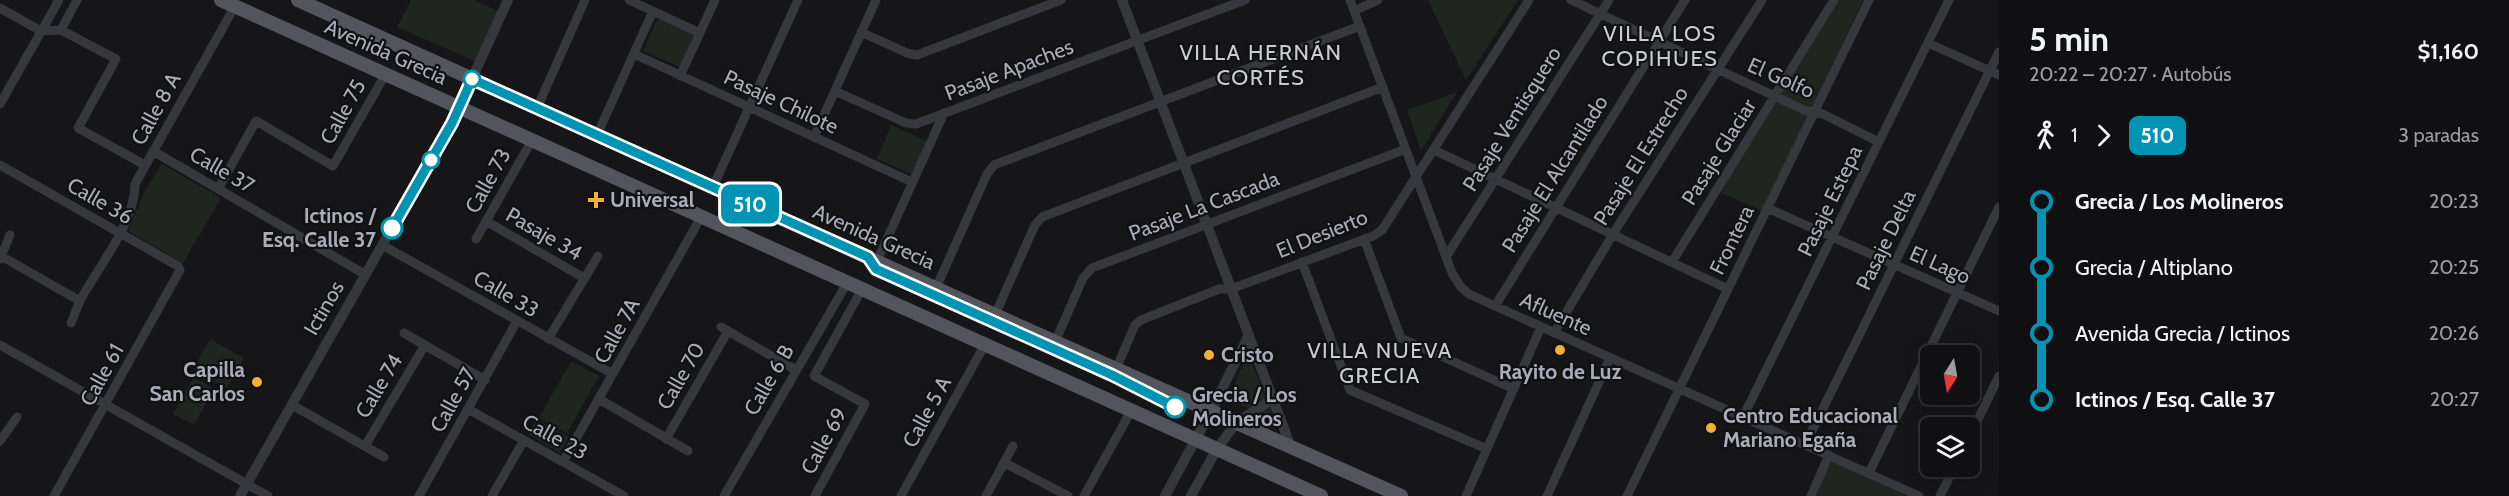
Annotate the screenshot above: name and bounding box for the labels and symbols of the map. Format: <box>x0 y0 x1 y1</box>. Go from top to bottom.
street label: Avenida Grecia <box>321 13 451 90</box>
district label: VILLA LOS COPIHUES <box>1602 20 1718 72</box>
street label: Pasaje Apaches <box>941 33 1077 106</box>
district label: VILLA HERNÁN CORTÉS <box>1179 39 1343 91</box>
street label: Pasaje Ventisquero <box>1457 42 1567 196</box>
street label: El Golfo <box>1744 52 1818 103</box>
street label: Pasaje Chilote <box>720 64 843 140</box>
street label: Calle 8 A <box>126 68 186 149</box>
unlabelled marker <box>463 70 481 88</box>
street label: Calle 75 <box>315 75 371 149</box>
street label: Pasaje El Estrecho <box>1588 82 1694 230</box>
street label: Pasaje El Alcantilado <box>1496 91 1614 257</box>
street label: Pasaje Glaciar <box>1676 94 1762 210</box>
street label: Calle 37 <box>186 141 259 198</box>
street label: Pasaje Estepa <box>1792 141 1868 261</box>
street label: Calle 73 <box>460 144 516 218</box>
unlabelled marker <box>422 151 440 169</box>
street label: Pasaje La Cascada <box>1125 165 1283 247</box>
street label: Calle 36 <box>63 172 138 229</box>
line badge: 510 <box>716 184 784 224</box>
street label: Pasaje Delta <box>1851 186 1921 294</box>
place label: Universal <box>610 187 695 212</box>
marker: Universal <box>587 191 605 209</box>
street label: Avenida Grecia <box>809 198 939 275</box>
street label: Frontera <box>1704 201 1759 278</box>
street label: Pasaje 34 <box>501 202 587 266</box>
place label: Ictinos / Esq. Calle 37 <box>262 203 377 252</box>
street label: El Desierto <box>1272 204 1371 263</box>
marker: Ictinos / Esq. Calle 37 <box>381 217 403 239</box>
street label: El Lago <box>1906 240 1974 289</box>
street label: Calle 33 <box>469 265 543 322</box>
street label: Ictinos <box>298 276 349 339</box>
street label: Afluente <box>1517 287 1596 340</box>
street label: Calle 7A <box>588 294 645 368</box>
district label: VILLA NUEVA GRECIA <box>1307 337 1453 389</box>
street label: Calle 70 <box>651 338 710 414</box>
street label: Calle 61 <box>74 339 129 410</box>
street label: Calle 6 B <box>738 340 799 420</box>
place label: Cristo <box>1221 342 1274 367</box>
marker: Rayito de Luz <box>1553 343 1567 357</box>
north arrow <box>1920 345 1980 405</box>
marker: Cristo <box>1202 348 1216 362</box>
street label: Calle 74 <box>350 349 407 422</box>
place label: Capilla San Carlos <box>150 357 246 406</box>
place label: Rayito de Luz <box>1499 359 1621 384</box>
street label: Calle 57 <box>425 363 481 437</box>
street label: Calle 5 A <box>897 372 956 452</box>
marker: Capilla San Carlos <box>250 375 264 389</box>
place label: Grecia / Los Molineros <box>1192 382 1297 431</box>
marker: Grecia / Los Molineros <box>1164 396 1186 418</box>
street label: Calle 69 <box>795 403 852 478</box>
place label: Centro Educacional Mariano Egaña <box>1723 403 1898 452</box>
street label: Calle 23 <box>518 408 592 465</box>
marker: Centro Educacional Mariano Egaña <box>1704 421 1718 435</box>

